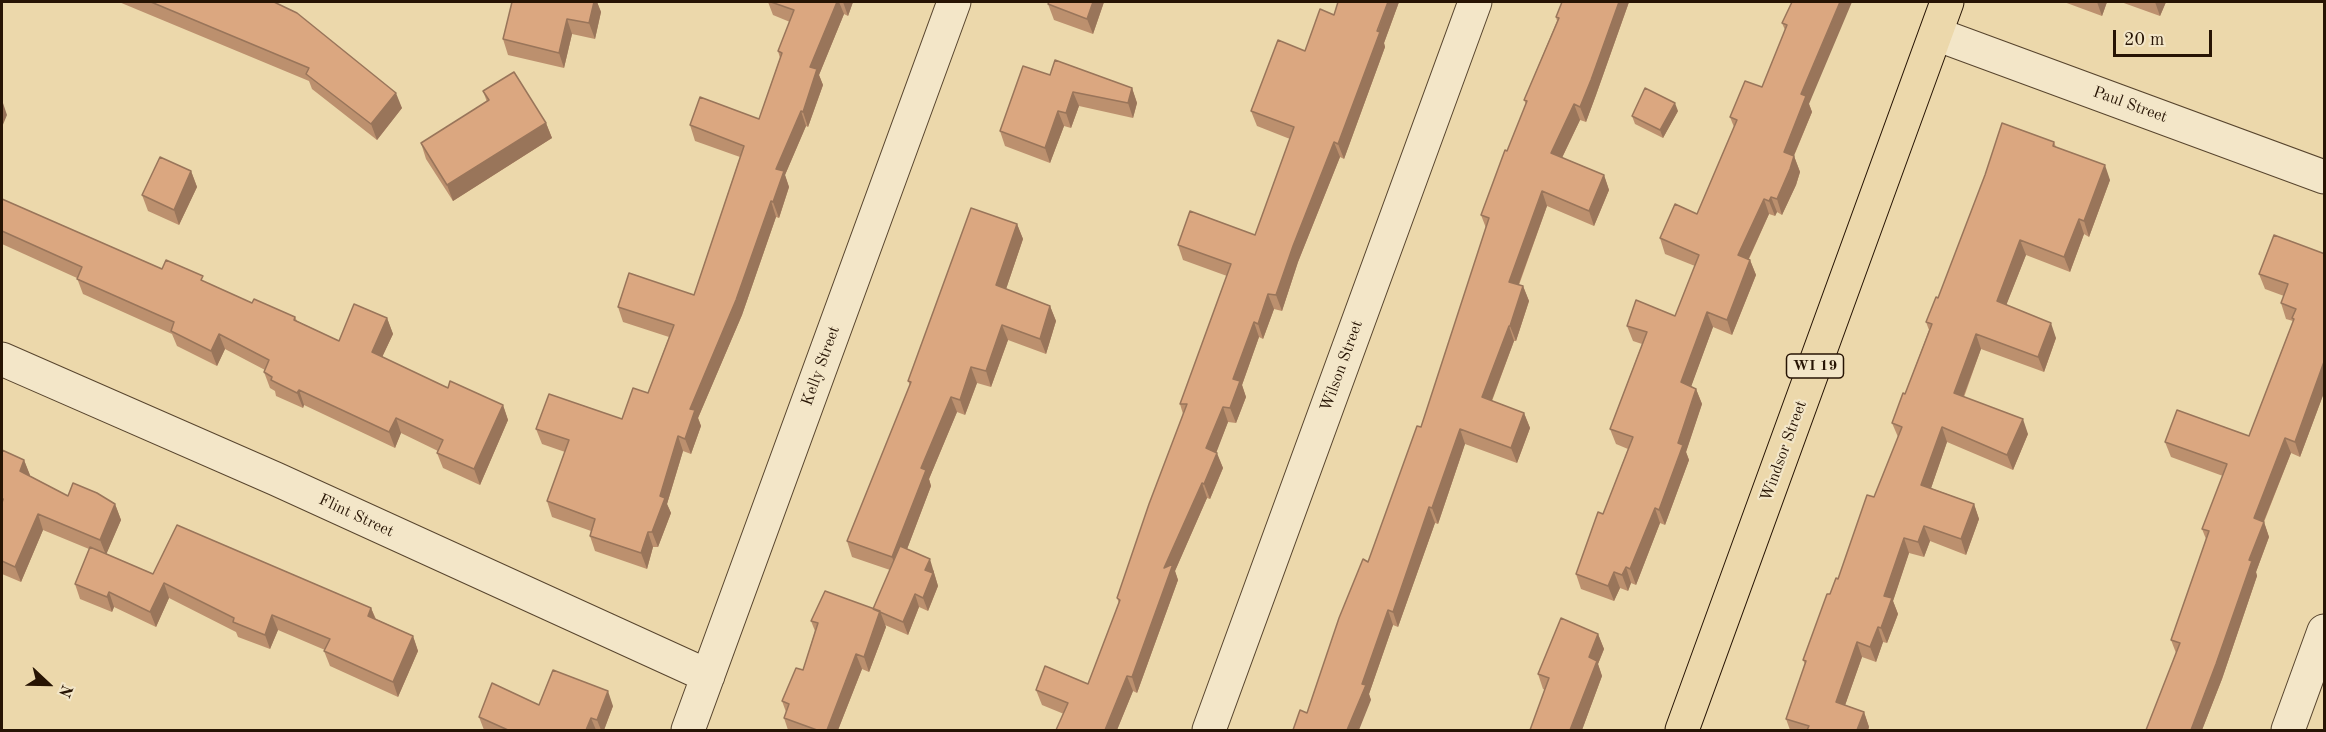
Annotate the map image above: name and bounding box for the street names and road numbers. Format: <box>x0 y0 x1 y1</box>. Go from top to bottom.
street label: Paul Street <box>2090 83 2170 127</box>
street label: Wilson Street <box>1317 318 1367 414</box>
street label: Kelly Street <box>798 324 844 408</box>
road number: WI 19 <box>1786 354 1844 378</box>
street label: Windsor Street <box>1757 398 1811 504</box>
street label: Flint Street <box>315 490 397 542</box>

